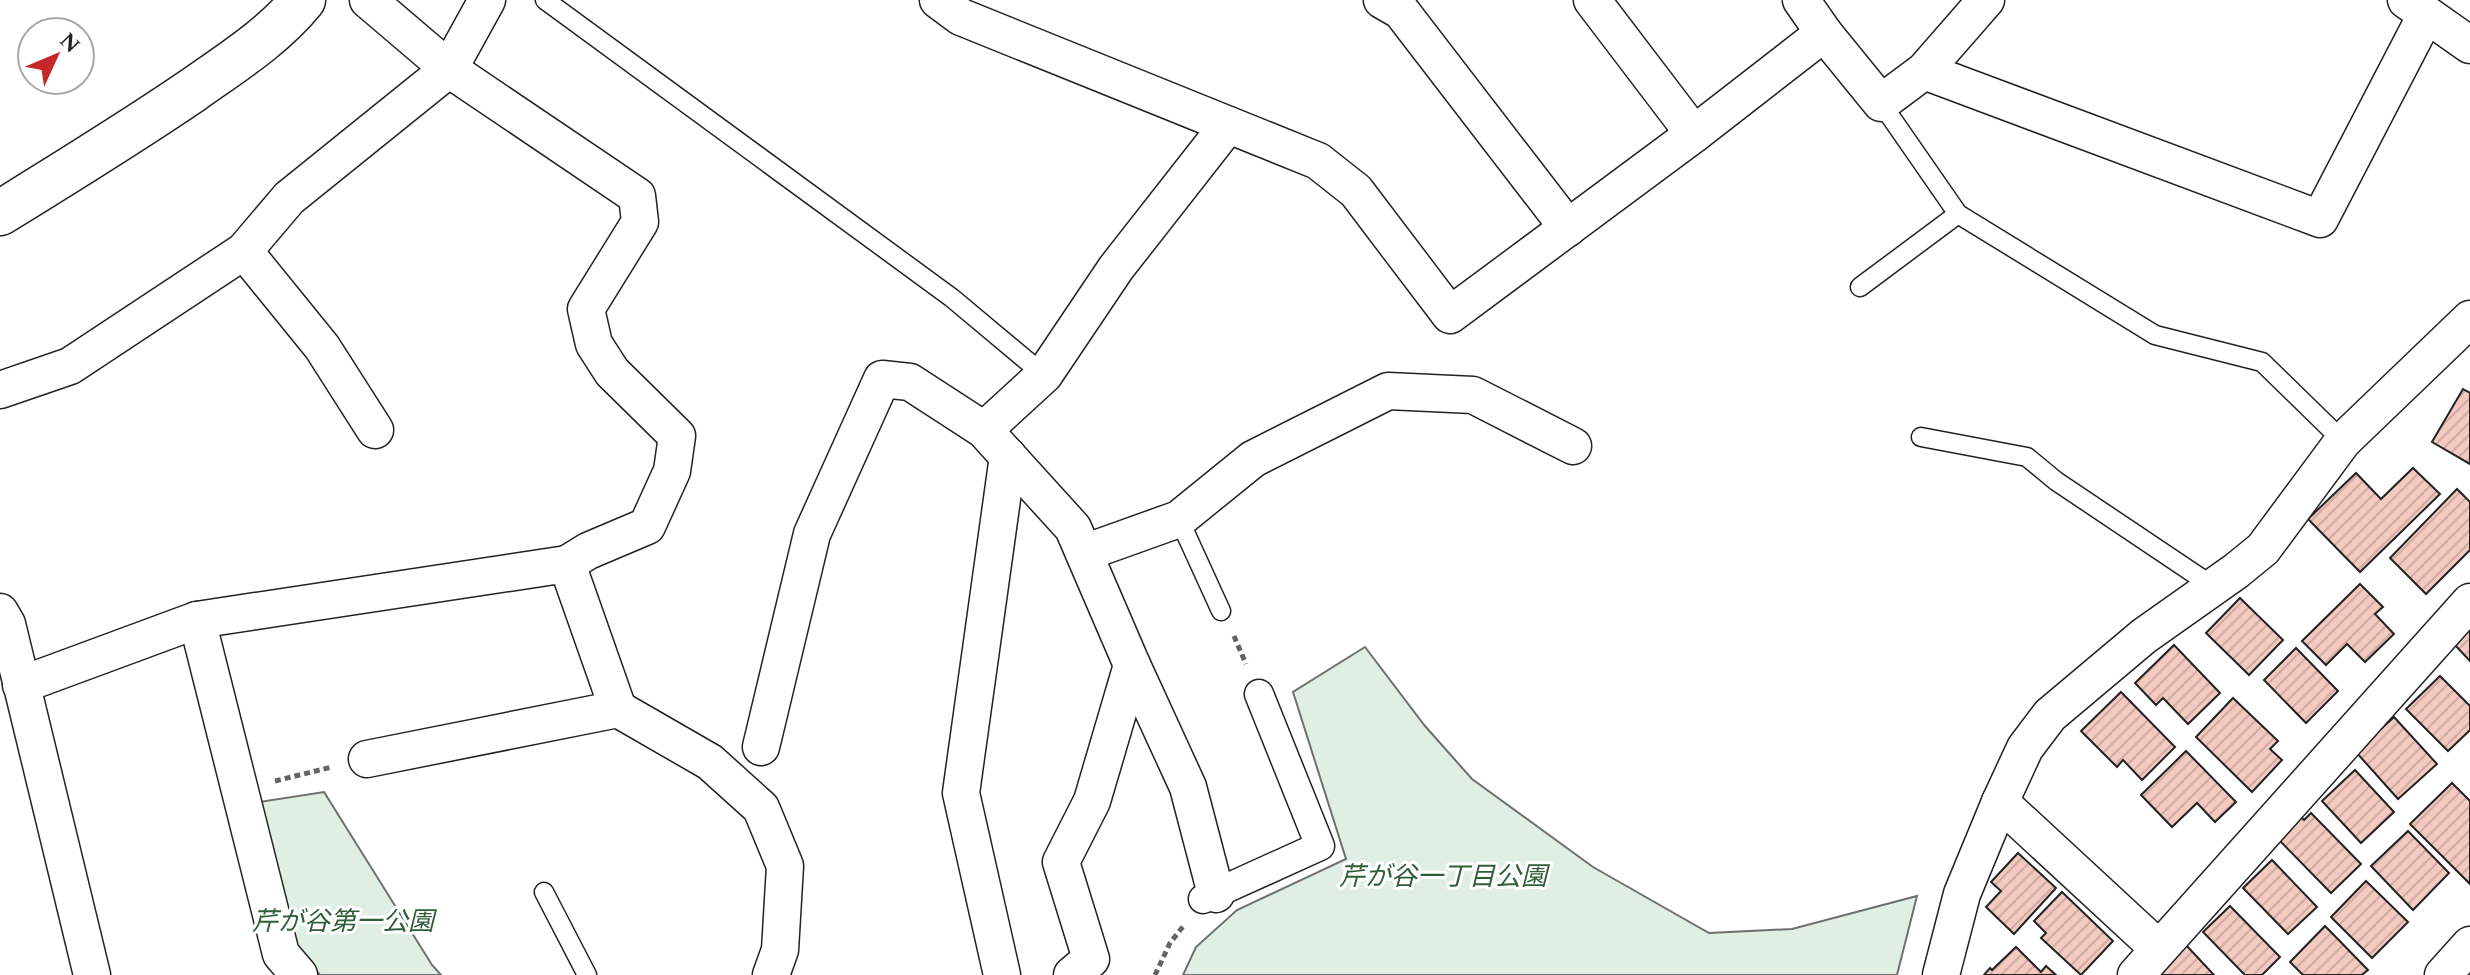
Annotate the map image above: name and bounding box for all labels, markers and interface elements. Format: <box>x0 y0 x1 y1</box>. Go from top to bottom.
north arrow <box>16 16 96 96</box>
text: N <box>51 25 87 61</box>
park label: 芹が谷一丁目公園 <box>1339 857 1551 897</box>
park label: 芹が谷第一公園 <box>252 902 438 942</box>

